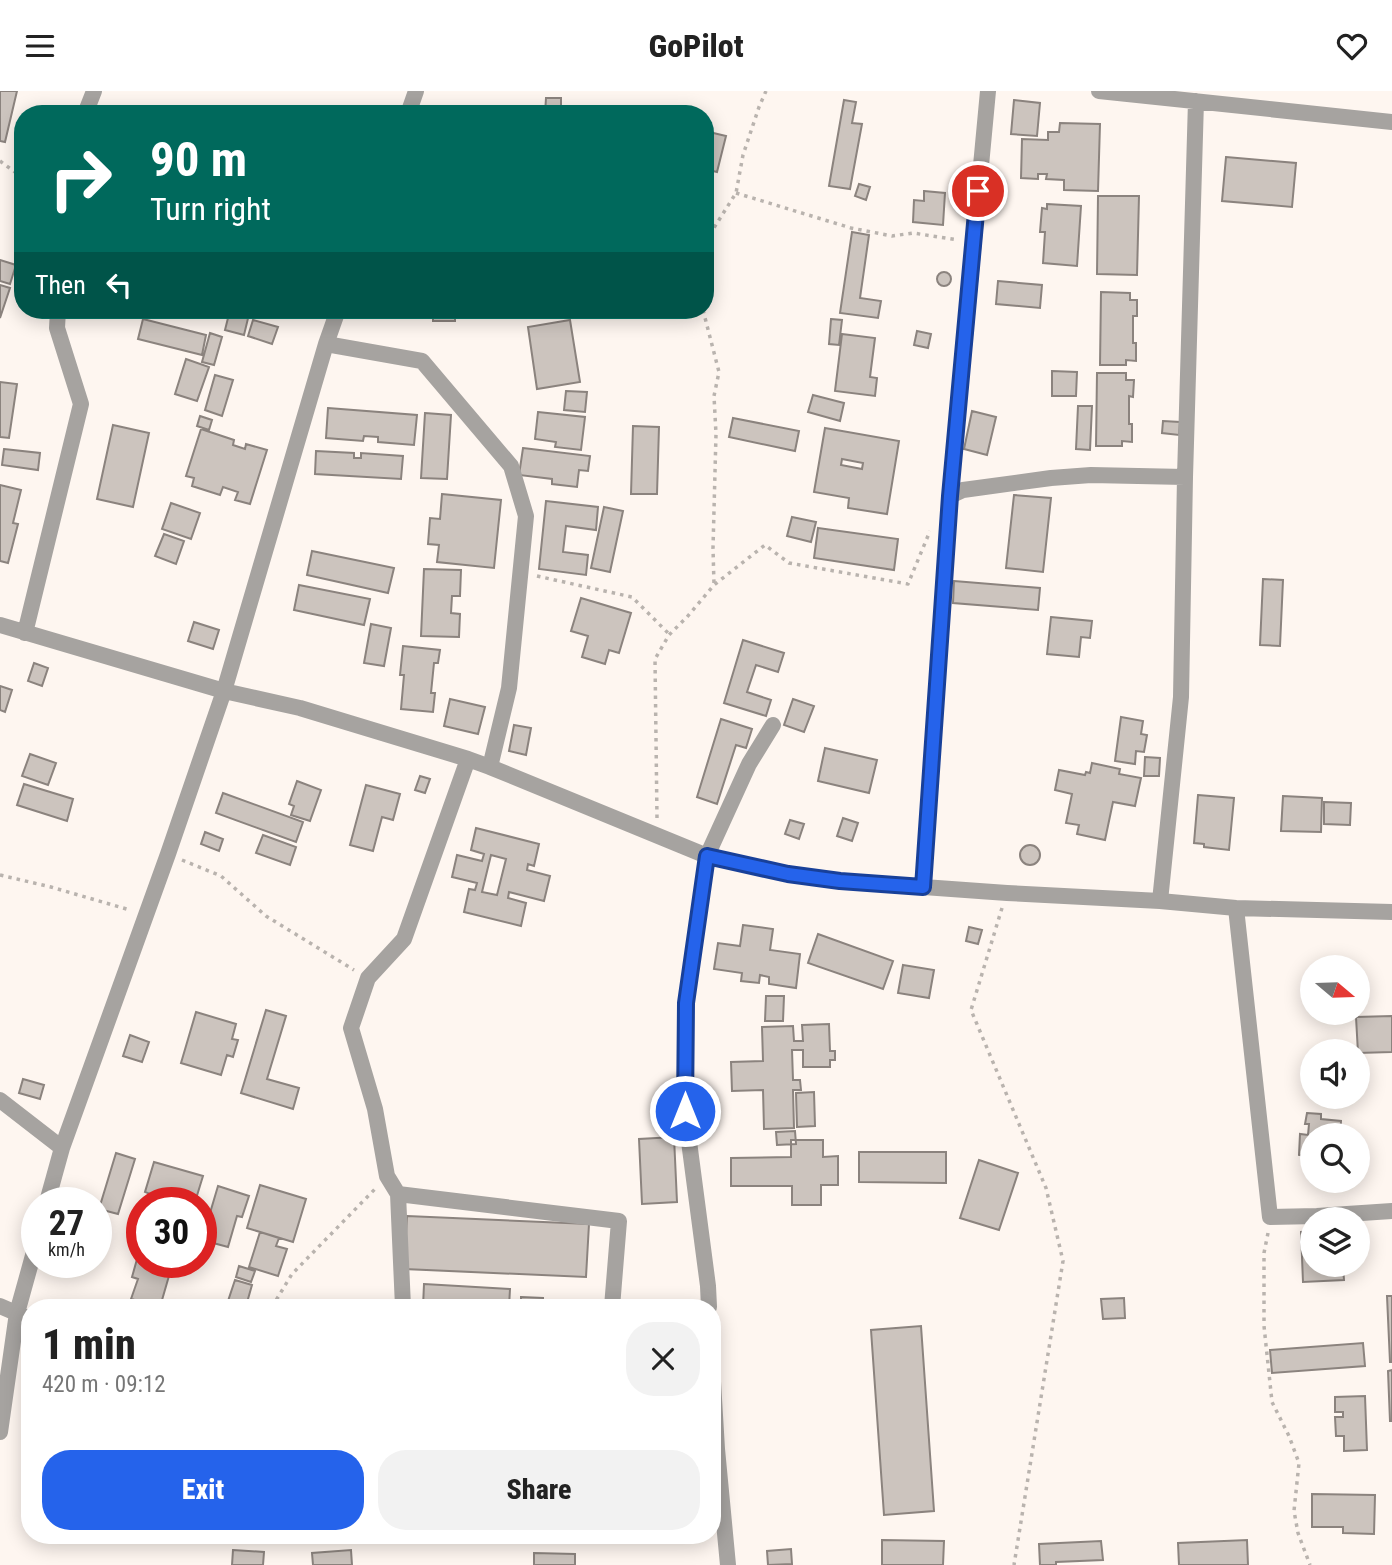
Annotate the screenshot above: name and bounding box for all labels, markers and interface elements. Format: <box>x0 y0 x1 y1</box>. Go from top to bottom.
icon: menu <box>21 27 59 65</box>
text: GoPilot <box>648 27 744 65</box>
icon: heart <box>1333 27 1371 65</box>
text: 90 m <box>150 131 247 188</box>
icon: right <box>35 133 126 224</box>
pin <box>948 161 1008 221</box>
icon: arrive <box>959 172 997 210</box>
text: Turn right <box>150 190 271 228</box>
icon: left <box>100 266 138 304</box>
text: Then <box>35 270 86 300</box>
north arrow <box>1300 955 1370 1025</box>
map controls <box>1300 955 1370 1277</box>
button: sound <box>1300 1039 1370 1109</box>
position arrow <box>648 1074 722 1148</box>
button: search <box>1300 1123 1370 1193</box>
speed limit sign: 30 <box>126 1187 217 1278</box>
text: 27 <box>49 1203 84 1244</box>
button: layers <box>1300 1207 1370 1277</box>
text: km/h <box>48 1239 85 1260</box>
text: 1 min <box>42 1320 136 1369</box>
button: close <box>626 1322 700 1396</box>
text: 420 m · 09:12 <box>42 1371 166 1398</box>
button: Exit <box>42 1450 364 1530</box>
button: Share <box>378 1450 700 1530</box>

